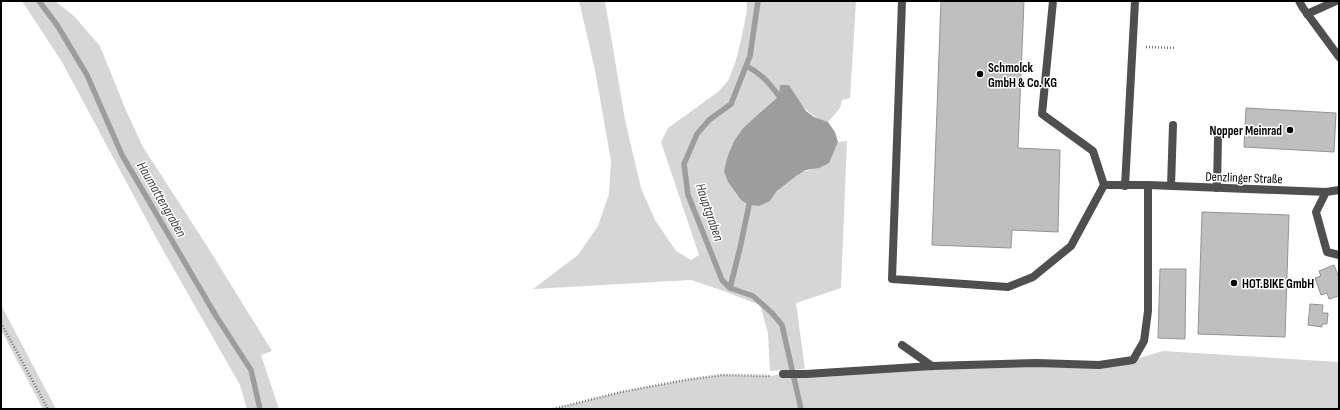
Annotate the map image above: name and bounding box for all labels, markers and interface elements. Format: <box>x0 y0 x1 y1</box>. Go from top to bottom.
place label: Schmolck GmbH & Co. KG <box>988 60 1057 91</box>
marker: Schmolck GmbH & Co. KG <box>975 69 985 79</box>
place label: Nopper Meinrad <box>1210 123 1282 139</box>
marker: Nopper Meinrad <box>1285 125 1295 135</box>
water label: Haumattengraben <box>133 158 190 240</box>
street label: Denzlinger Straße <box>1205 169 1283 187</box>
water label: Hauptgraben <box>692 181 727 244</box>
place label: HOT.BIKE GmbH <box>1242 276 1314 292</box>
marker: HOT.BIKE GmbH <box>1229 278 1239 288</box>

